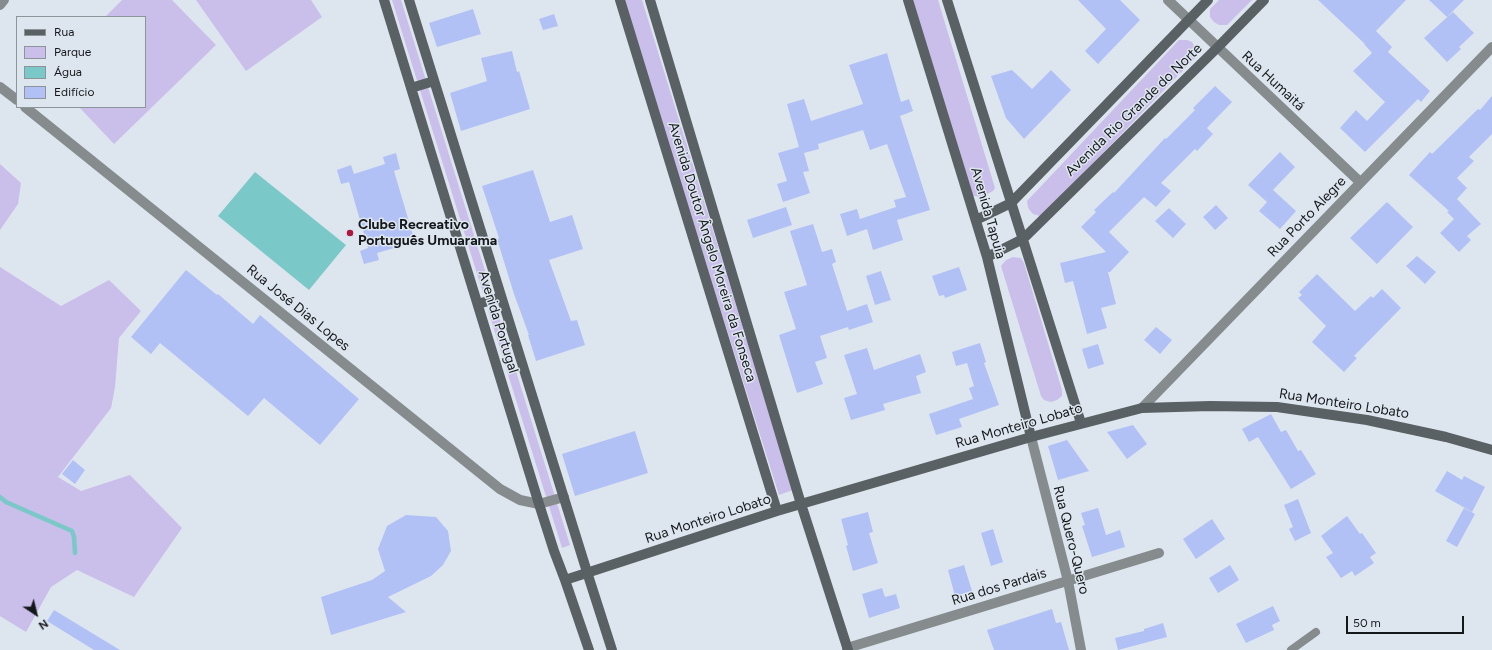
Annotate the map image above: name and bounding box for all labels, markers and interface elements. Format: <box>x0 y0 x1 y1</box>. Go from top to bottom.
legend <box>16 16 146 108</box>
text: Rua <box>54 25 74 39</box>
street label: Avenida Rio Grande do Norte <box>1062 40 1206 180</box>
text: Parque <box>54 45 91 59</box>
street label: Rua Humaitá <box>1238 48 1308 114</box>
text: Água <box>54 65 82 79</box>
text: Edifício <box>54 85 94 99</box>
street label: Avenida Doutor Ângelo Moreira da Fonseca <box>664 120 760 384</box>
street label: Avenida Tapuia <box>967 165 1009 261</box>
street label: Rua Porto Alegre <box>1264 173 1350 261</box>
place label: Clube Recreativo Português Umuarama <box>358 217 497 250</box>
marker: Clube Recreativo Português Umuarama <box>345 228 355 238</box>
street label: Rua José Dias Lopes <box>243 261 353 355</box>
street label: Avenida Portugal <box>474 269 522 375</box>
street label: Rua Monteiro Lobato <box>1278 385 1410 423</box>
street label: Rua Monteiro Lobato <box>953 400 1085 452</box>
street label: Rua Quero-Quero <box>1049 484 1093 596</box>
street label: Rua Monteiro Lobato <box>643 491 773 547</box>
street label: Rua dos Pardais <box>949 565 1049 609</box>
north arrow <box>16 594 56 634</box>
scale bar <box>1348 608 1466 634</box>
text: N <box>36 616 50 632</box>
text: 50 m <box>1353 616 1381 630</box>

